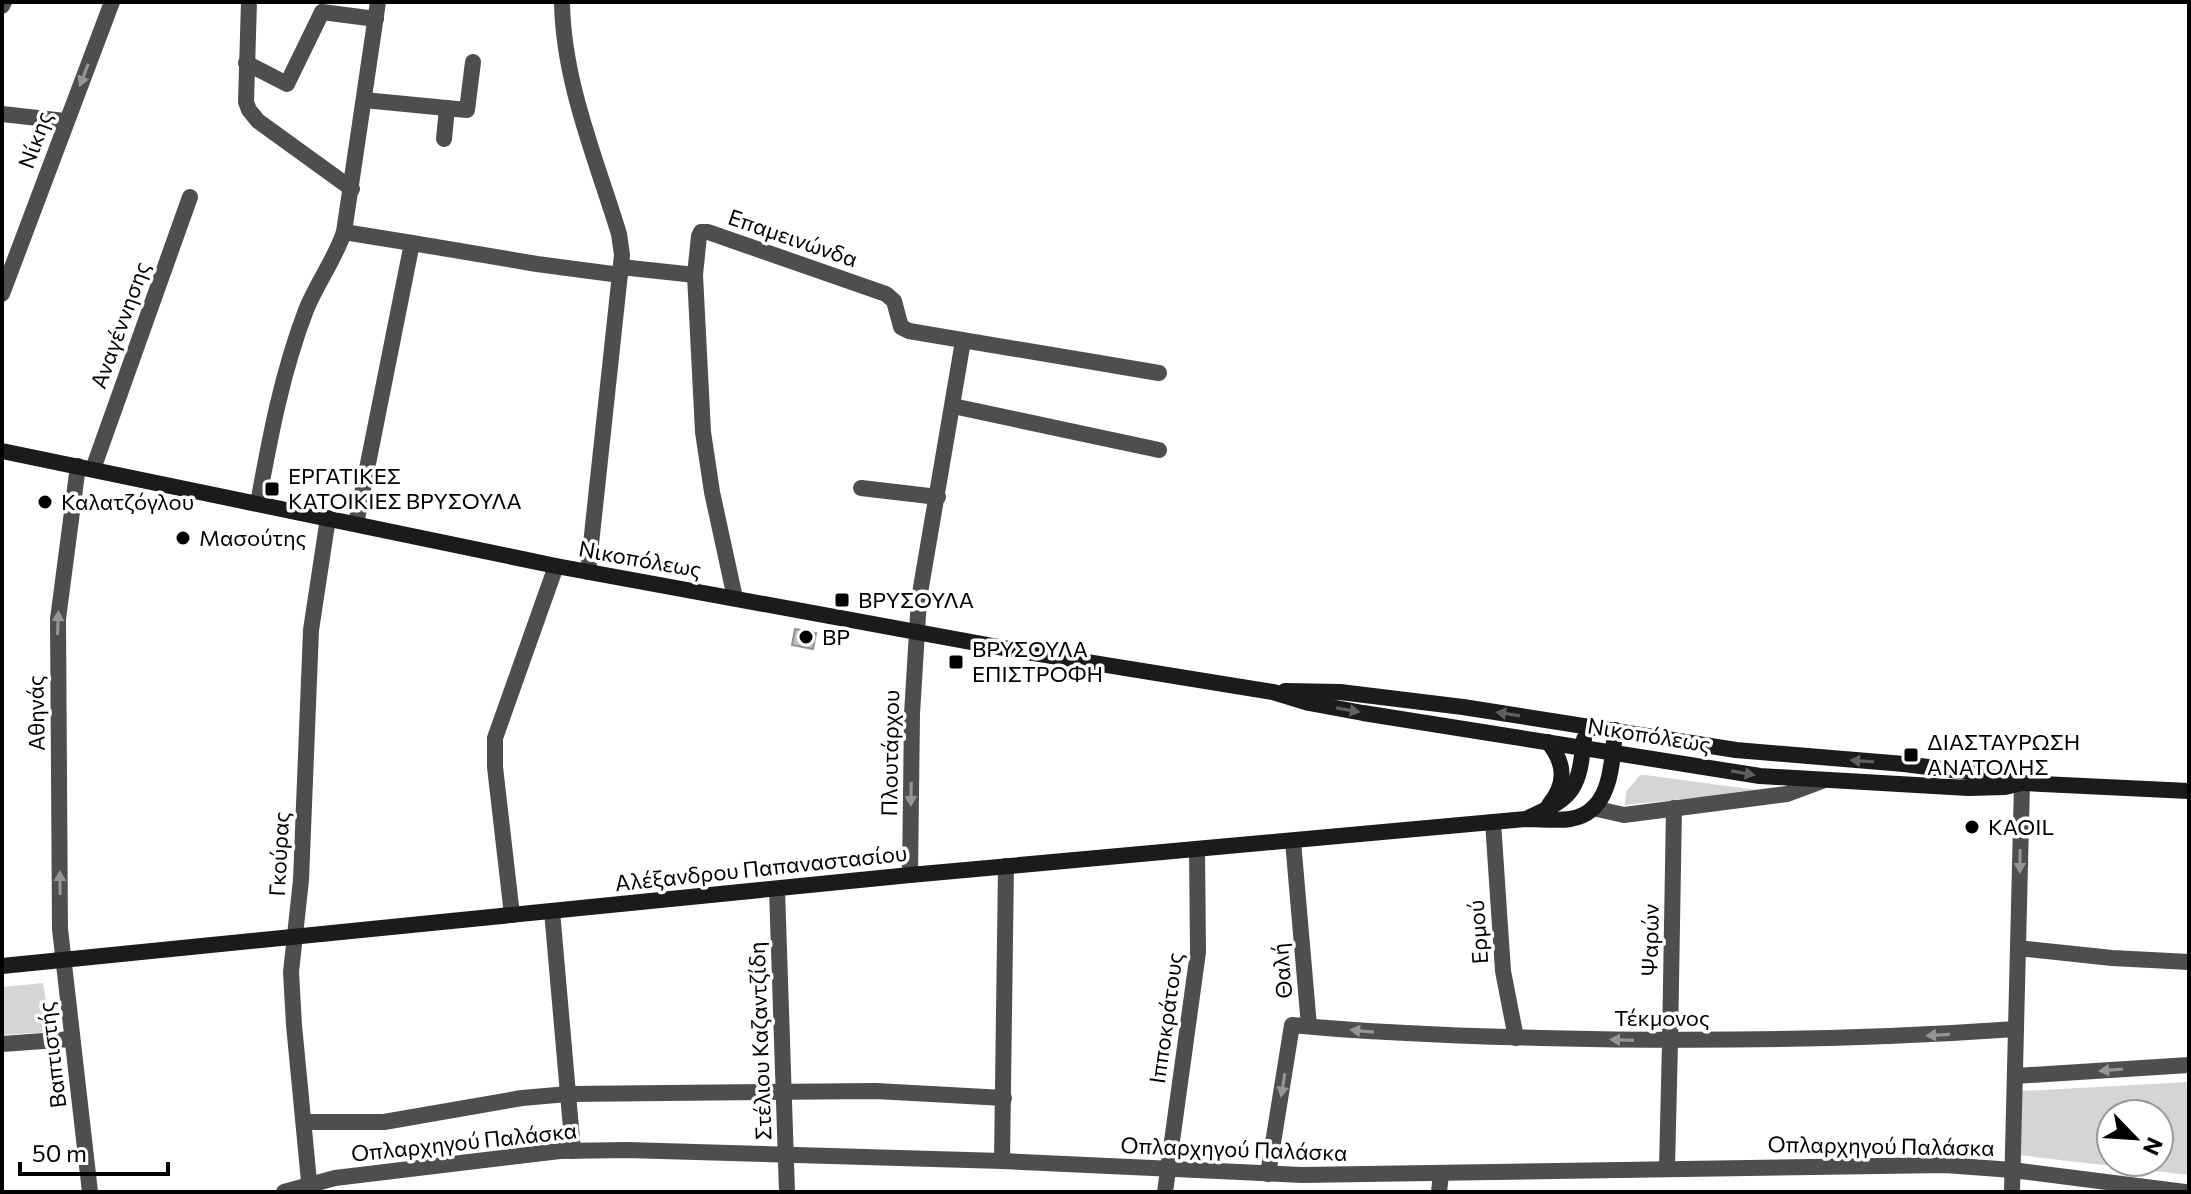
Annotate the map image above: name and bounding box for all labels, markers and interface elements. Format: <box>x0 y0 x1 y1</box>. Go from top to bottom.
one-way arrow <box>77 63 90 87</box>
street label: Νίκης <box>12 108 57 172</box>
street label: Επαμεινώνδα <box>725 203 861 272</box>
street label: Αναγέννησης <box>84 258 155 392</box>
place label: ΕΡΓΑΤΙΚΕΣ ΚΑΤΟΙΚΙΕΣ ΒΡΥΣΟΥΛΑ <box>288 462 522 514</box>
marker: ΕΡΓΑΤΙΚΕΣ ΚΑΤΟΙΚΙΕΣ ΒΡΥΣΟΥΛΑ <box>263 480 281 498</box>
place label: Καλατζόγλου <box>61 488 194 515</box>
marker: Καλατζόγλου <box>36 493 54 511</box>
place label: Μασούτης <box>199 524 307 551</box>
marker: Μασούτης <box>174 529 192 547</box>
street label: Νικοπόλεως <box>577 534 704 583</box>
place label: ΒΡΥΣΟΥΛΑ <box>858 586 974 613</box>
marker: ΒΡΥΣΟΥΛΑ <box>833 591 851 609</box>
one-way arrow <box>52 610 65 635</box>
place label: BP <box>822 623 850 650</box>
marker: BP <box>797 628 815 646</box>
place label: ΒΡΥΣΟΥΛΑ ΕΠΙΣΤΡΟΦΗ <box>972 635 1103 687</box>
marker: ΒΡΥΣΟΥΛΑ ΕΠΙΣΤΡΟΦΗ <box>947 653 965 671</box>
street label: Αθηνάς <box>21 675 50 751</box>
street label: Πλουτάρχου <box>875 689 904 816</box>
one-way arrow <box>1336 705 1361 717</box>
one-way arrow <box>1496 707 1521 720</box>
street label: Νικοπόλεως <box>1586 711 1713 758</box>
place label: ΔΙΑΣΤΑΥΡΩΣΗ ΑΝΑΤΟΛΗΣ <box>1927 728 2080 780</box>
marker: ΔΙΑΣΤΑΥΡΩΣΗ ΑΝΑΤΟΛΗΣ <box>1902 746 1920 764</box>
one-way arrow <box>1849 754 1874 767</box>
one-way arrow <box>1731 767 1756 779</box>
one-way arrow <box>905 782 917 807</box>
street label: Γκούρας <box>263 811 294 897</box>
place label: KAOIL <box>1988 813 2054 840</box>
marker: KAOIL <box>1963 818 1981 836</box>
street label: Αλέξανδρου Παπαναστασίου <box>614 839 908 896</box>
one-way arrow <box>2014 849 2027 874</box>
one-way arrow <box>54 870 66 895</box>
street label: Ερμού <box>1462 899 1493 965</box>
street label: Ψαρών <box>1635 903 1664 976</box>
street label: Στέλιου Καζαντζίδη <box>743 941 776 1141</box>
street label: Θαλή <box>1266 942 1297 1000</box>
street label: Ιπποκράτους <box>1143 951 1188 1085</box>
street label: Βαπτιστής <box>32 1000 71 1110</box>
street label: Τέκμονος <box>1614 1004 1710 1031</box>
one-way arrow <box>1349 1024 1374 1037</box>
one-way arrow <box>1925 1028 1950 1041</box>
one-way arrow <box>1609 1034 1634 1047</box>
one-way arrow <box>2098 1064 2123 1077</box>
one-way arrow <box>1276 1073 1288 1098</box>
north arrow <box>2095 1098 2175 1178</box>
street label: Οπλαρχηγού Παλάσκα <box>350 1116 578 1167</box>
scale bar <box>20 1126 168 1176</box>
street label: Οπλαρχηγού Παλάσκα <box>1767 1130 1995 1161</box>
street label: Οπλαρχηγού Παλάσκα <box>1120 1131 1348 1166</box>
text: N <box>2138 1133 2169 1160</box>
text: 50 m <box>32 1138 87 1167</box>

